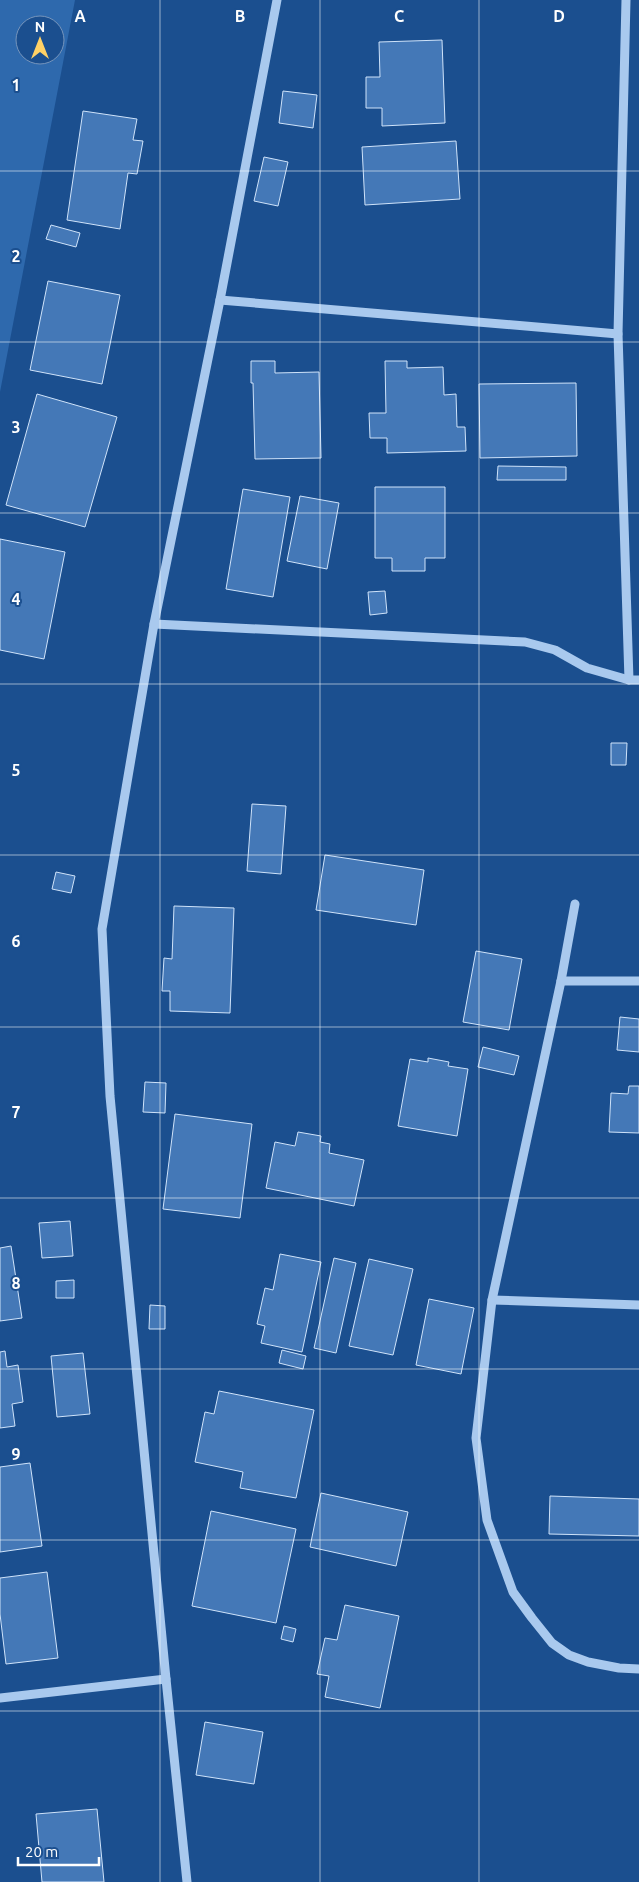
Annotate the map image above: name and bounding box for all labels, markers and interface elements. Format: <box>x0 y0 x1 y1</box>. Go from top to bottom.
text: A <box>74 7 86 25</box>
text: B <box>235 7 245 25</box>
text: C <box>394 7 404 25</box>
text: D <box>553 7 565 25</box>
north arrow <box>15 15 65 65</box>
text: N <box>35 19 45 35</box>
text: 1 <box>11 76 21 94</box>
text: 2 <box>11 247 21 265</box>
text: 3 <box>11 418 21 436</box>
text: 4 <box>11 590 21 608</box>
text: 5 <box>11 761 21 779</box>
text: 6 <box>11 932 21 950</box>
text: 7 <box>11 1103 21 1121</box>
text: 8 <box>11 1274 21 1292</box>
text: 9 <box>11 1445 21 1463</box>
scale bar <box>18 1834 99 1866</box>
text: 20 m <box>25 1843 58 1860</box>

